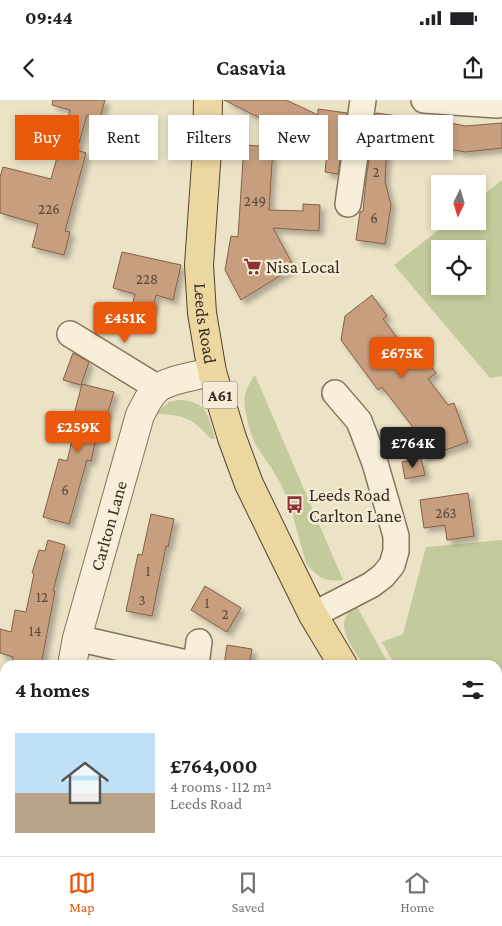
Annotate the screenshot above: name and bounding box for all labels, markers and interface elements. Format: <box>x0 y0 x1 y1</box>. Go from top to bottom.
text: 09:44 <box>25 7 73 28</box>
icon: back <box>15 54 43 82</box>
icon: share <box>459 54 487 82</box>
text: Casavia <box>216 55 286 80</box>
chip: Buy <box>15 115 79 160</box>
chip: Rent <box>89 115 158 160</box>
chip: Filters <box>168 115 249 160</box>
chip: New <box>259 115 328 160</box>
chip: Apartment <box>338 115 453 160</box>
house number: 2 <box>372 164 380 180</box>
north arrow <box>431 175 486 230</box>
map controls <box>431 175 486 295</box>
house number: 249 <box>244 193 266 209</box>
house number: 226 <box>38 201 60 217</box>
house number: 6 <box>370 210 378 226</box>
button: locate <box>431 240 486 295</box>
supermarket icon: Nisa Local <box>242 257 262 277</box>
place label: Nisa Local <box>266 257 340 277</box>
house number: 228 <box>136 271 158 287</box>
street label: Leeds Road <box>190 282 221 366</box>
pin: £451K <box>90 302 160 344</box>
text: £451K <box>105 309 145 326</box>
pin: £675K <box>367 336 437 379</box>
text: £675K <box>381 344 423 361</box>
road number: A61 <box>202 382 238 408</box>
pin: £259K <box>43 410 113 453</box>
text: £259K <box>56 418 100 435</box>
pin: £764K <box>378 426 448 469</box>
text: £764K <box>391 434 435 451</box>
street label: Carlton Lane <box>86 478 131 573</box>
house number: 6 <box>61 482 69 498</box>
place label: Leeds Road Carlton Lane <box>309 485 402 526</box>
bus stop icon: Leeds Road Carlton Lane <box>285 495 305 515</box>
house number: 263 <box>435 505 457 521</box>
house number: 1 <box>146 563 151 579</box>
house number: 12 <box>36 589 48 605</box>
house number: 3 <box>138 592 146 608</box>
house number: 1 <box>205 595 210 611</box>
house number: 2 <box>221 606 229 622</box>
house number: 14 <box>29 623 41 639</box>
icon: filters <box>459 676 487 704</box>
text: 4 homes <box>15 678 89 702</box>
icon: home <box>55 753 115 813</box>
text: £764,000 <box>170 754 258 778</box>
text: 4 rooms · 112 m² <box>170 778 272 795</box>
text: Leeds Road <box>170 795 242 812</box>
tab: Map <box>68 869 96 915</box>
tab: Saved <box>232 869 265 915</box>
tab: Home <box>401 869 434 915</box>

